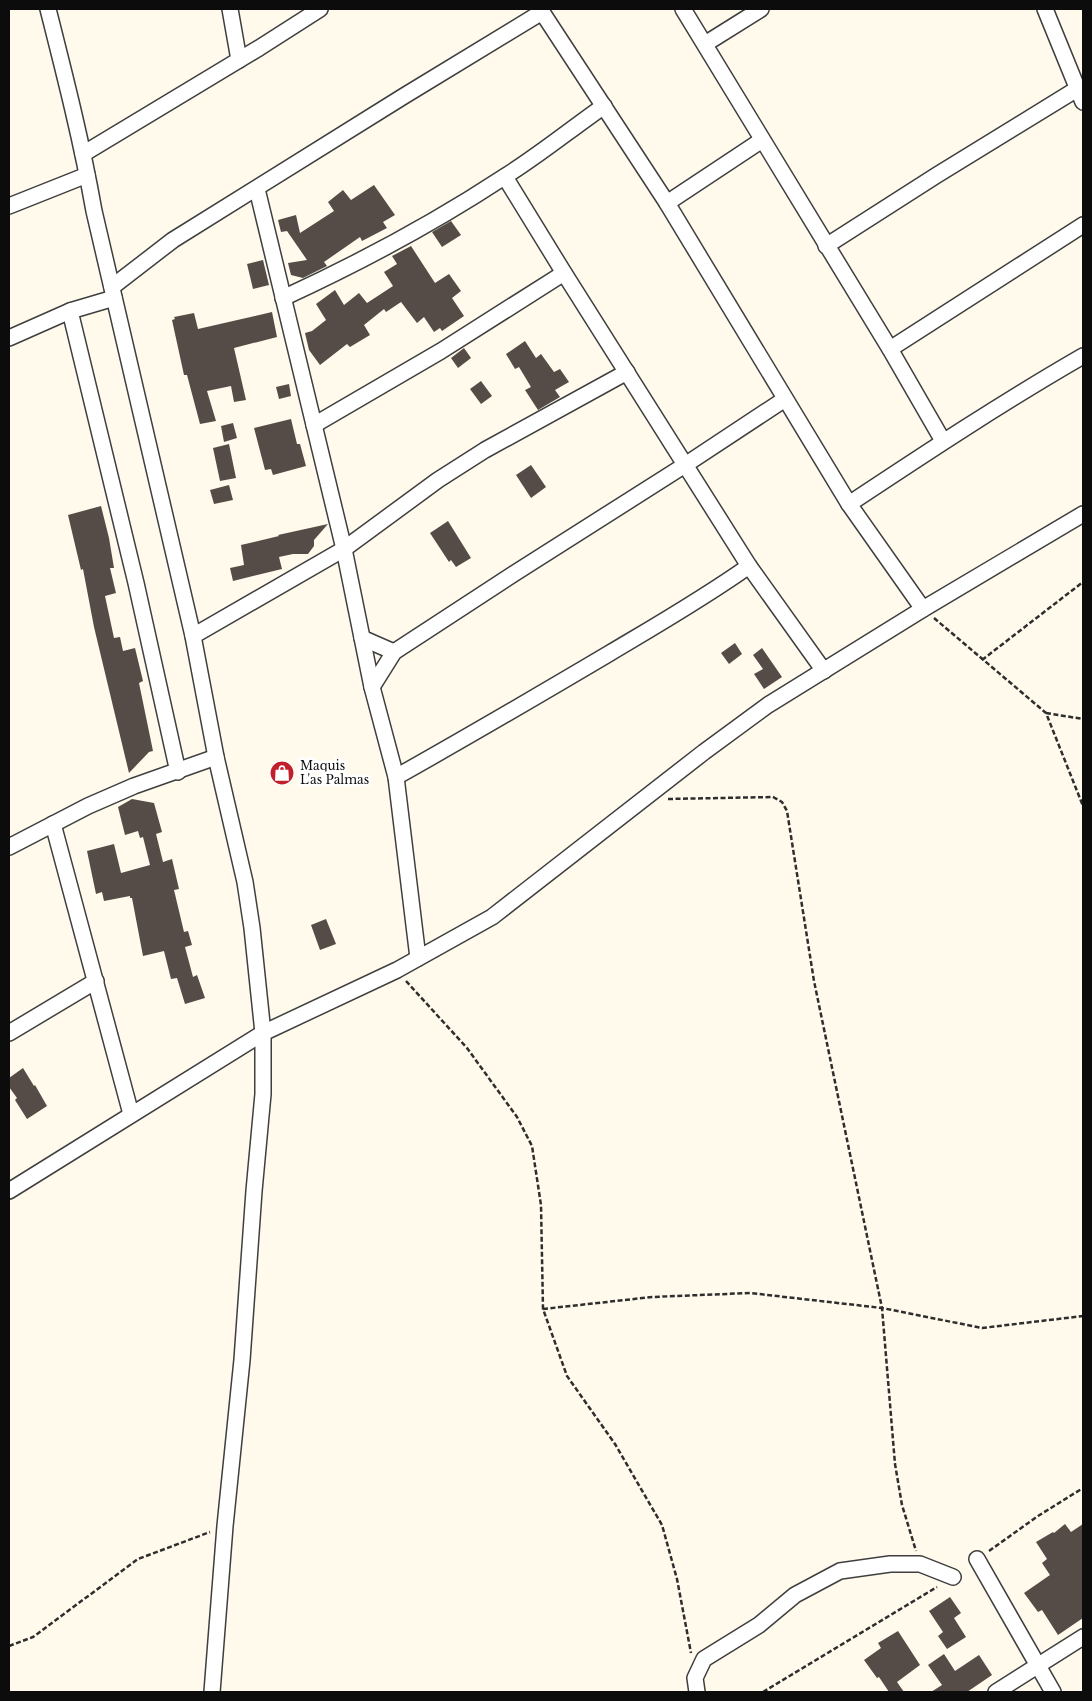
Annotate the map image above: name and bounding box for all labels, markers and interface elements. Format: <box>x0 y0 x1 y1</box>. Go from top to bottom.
place label: Maquis L'as Palmas <box>300 758 369 787</box>
shop icon: Maquis L'as Palmas <box>269 760 295 786</box>

